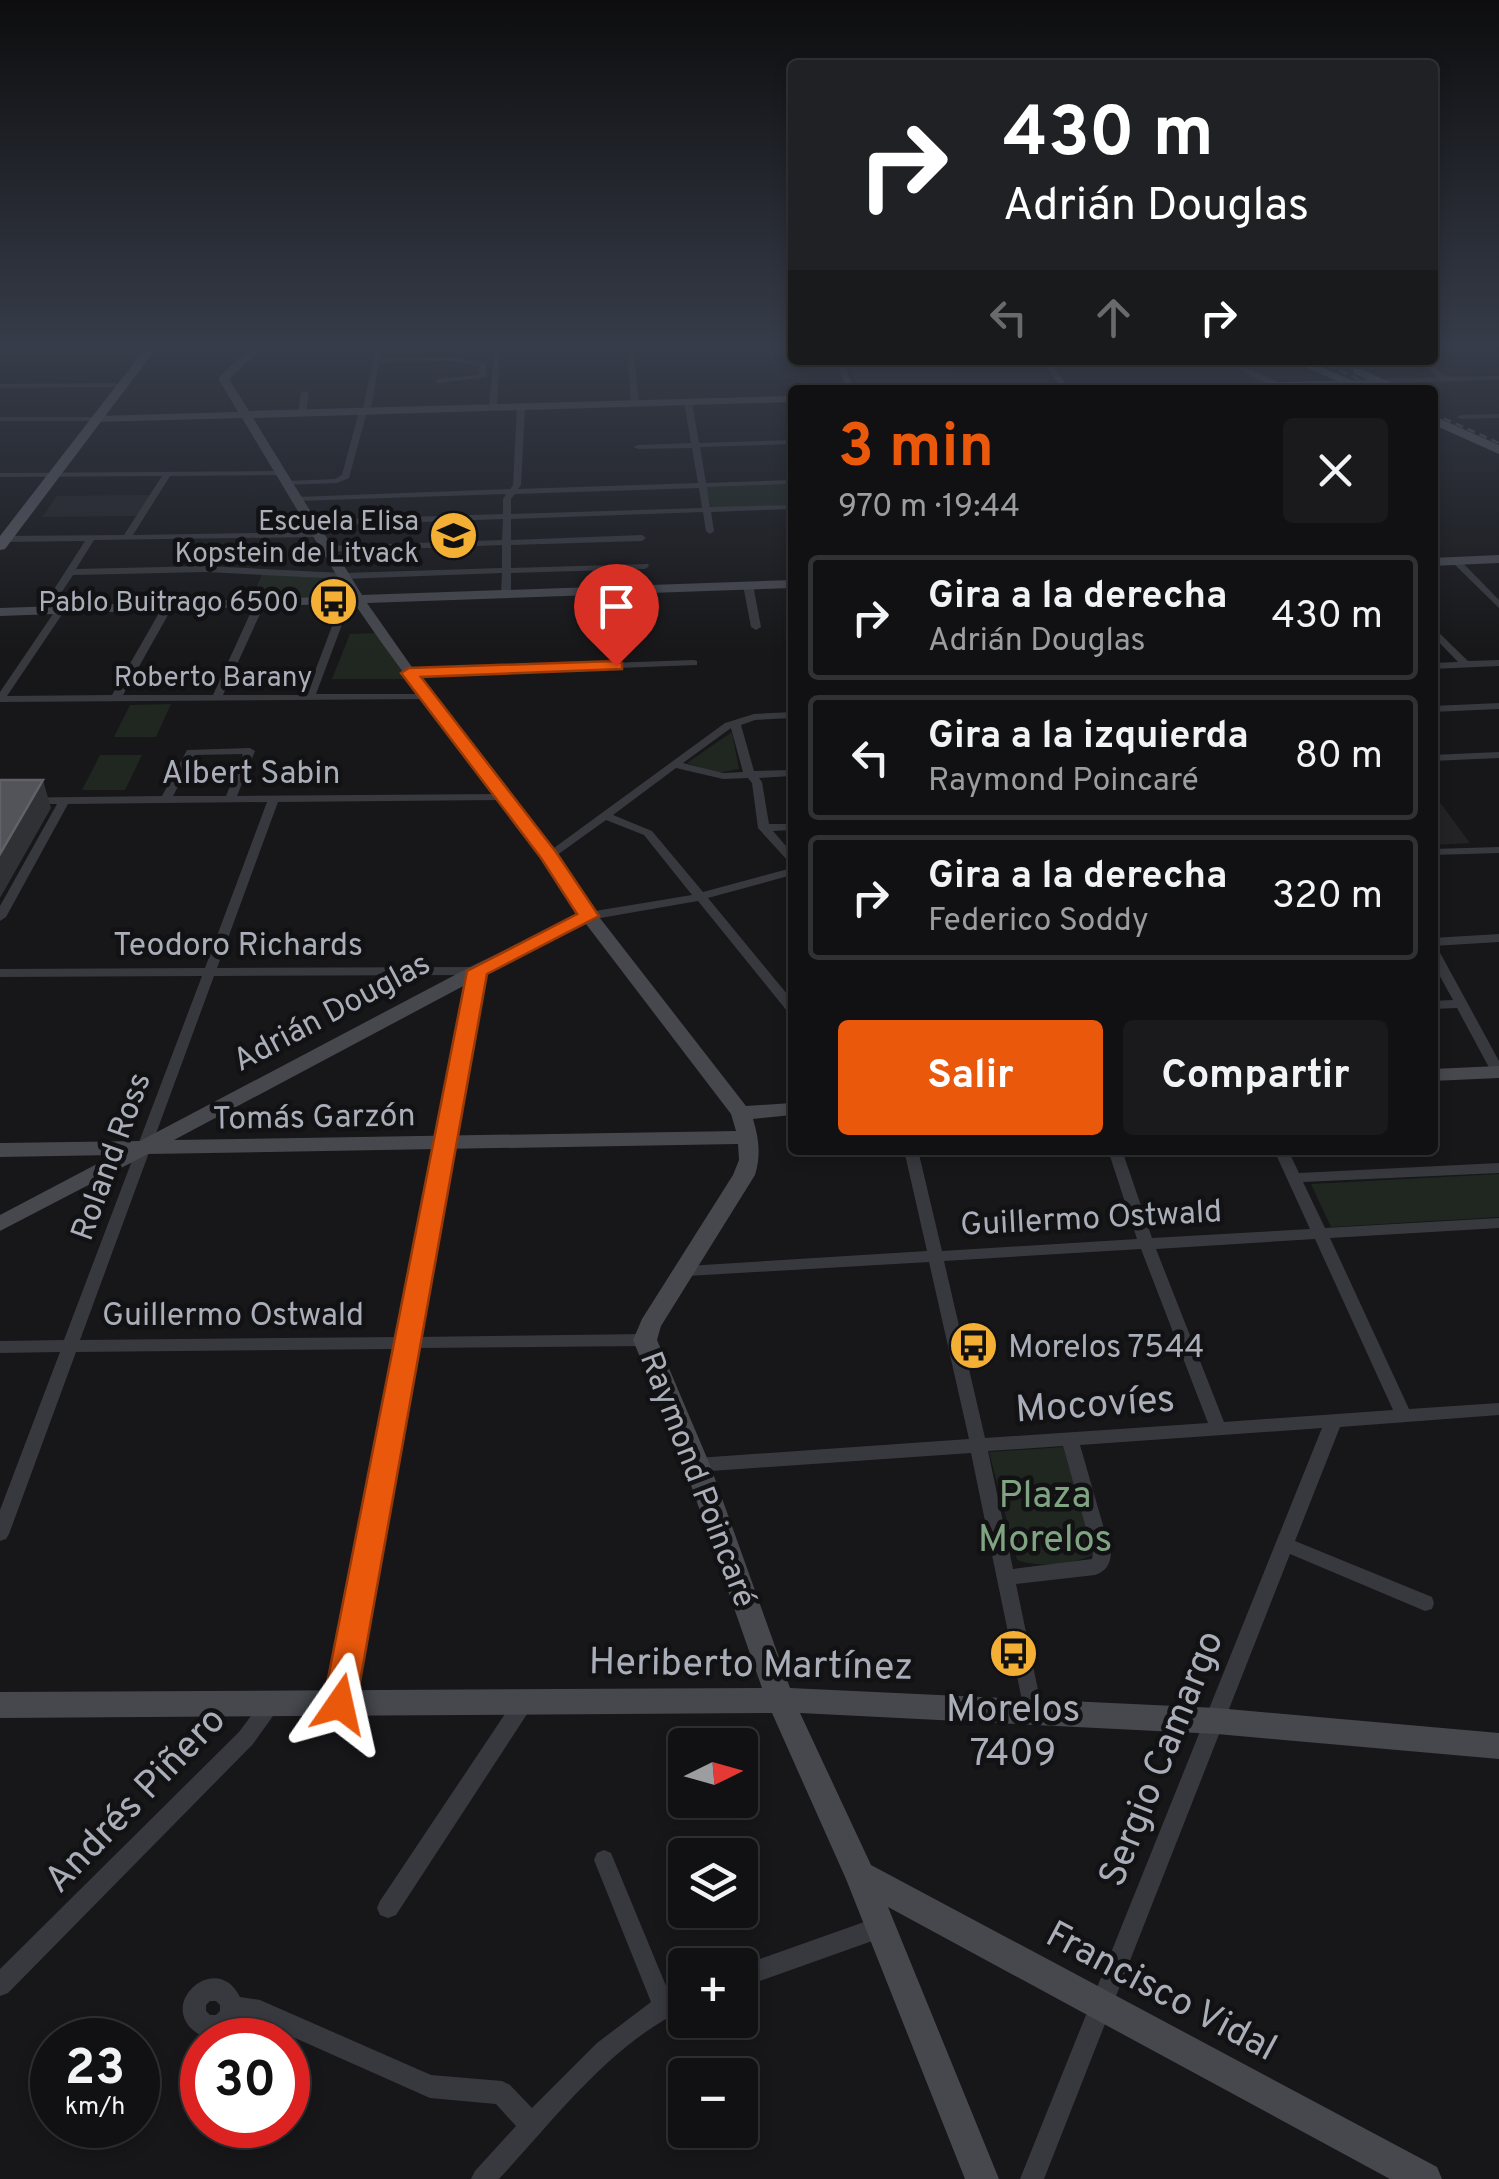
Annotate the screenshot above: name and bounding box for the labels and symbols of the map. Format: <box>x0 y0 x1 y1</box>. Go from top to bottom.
place label: Escuela Elisa Kopstein de Litvack <box>175 505 419 573</box>
school or university icon: Escuela Elisa Kopstein de Litvack <box>428 510 480 562</box>
pin <box>574 564 659 667</box>
bus stop icon: Pablo Buitrago 6500 <box>308 575 360 627</box>
place label: Pablo Buitrago 6500 <box>38 586 299 622</box>
street label: Roberto Barany <box>114 661 312 697</box>
street label: Albert Sabin <box>162 755 340 795</box>
street label: Teodoro Richards <box>113 927 363 967</box>
street label: Adrián Douglas <box>227 945 438 1082</box>
street label: Roland Ross <box>64 1067 162 1247</box>
street label: Tomás Garzón <box>212 1097 416 1141</box>
street label: Guillermo Ostwald <box>959 1193 1223 1247</box>
street label: Guillermo Ostwald <box>102 1297 364 1337</box>
bus stop icon: Morelos 7544 <box>947 1320 999 1372</box>
place label: Morelos 7544 <box>1008 1329 1204 1369</box>
street label: Raymond Poincaré <box>629 1347 763 1614</box>
street label: Mocovíes <box>1014 1376 1177 1437</box>
park label: Plaza Morelos <box>978 1473 1112 1566</box>
street label: Sergio Camargo <box>1090 1624 1237 1895</box>
bus stop icon: Morelos 7409 <box>987 1628 1039 1680</box>
street label: Heriberto Martínez <box>588 1639 914 1694</box>
position arrow <box>288 1652 392 1756</box>
place label: Morelos 7409 <box>946 1687 1080 1780</box>
street label: Andrés Piñero <box>35 1698 238 1905</box>
north arrow <box>668 1728 758 1818</box>
street label: Francisco Vidal <box>1036 1912 1284 2075</box>
speed limit sign: 30 <box>180 2018 310 2148</box>

